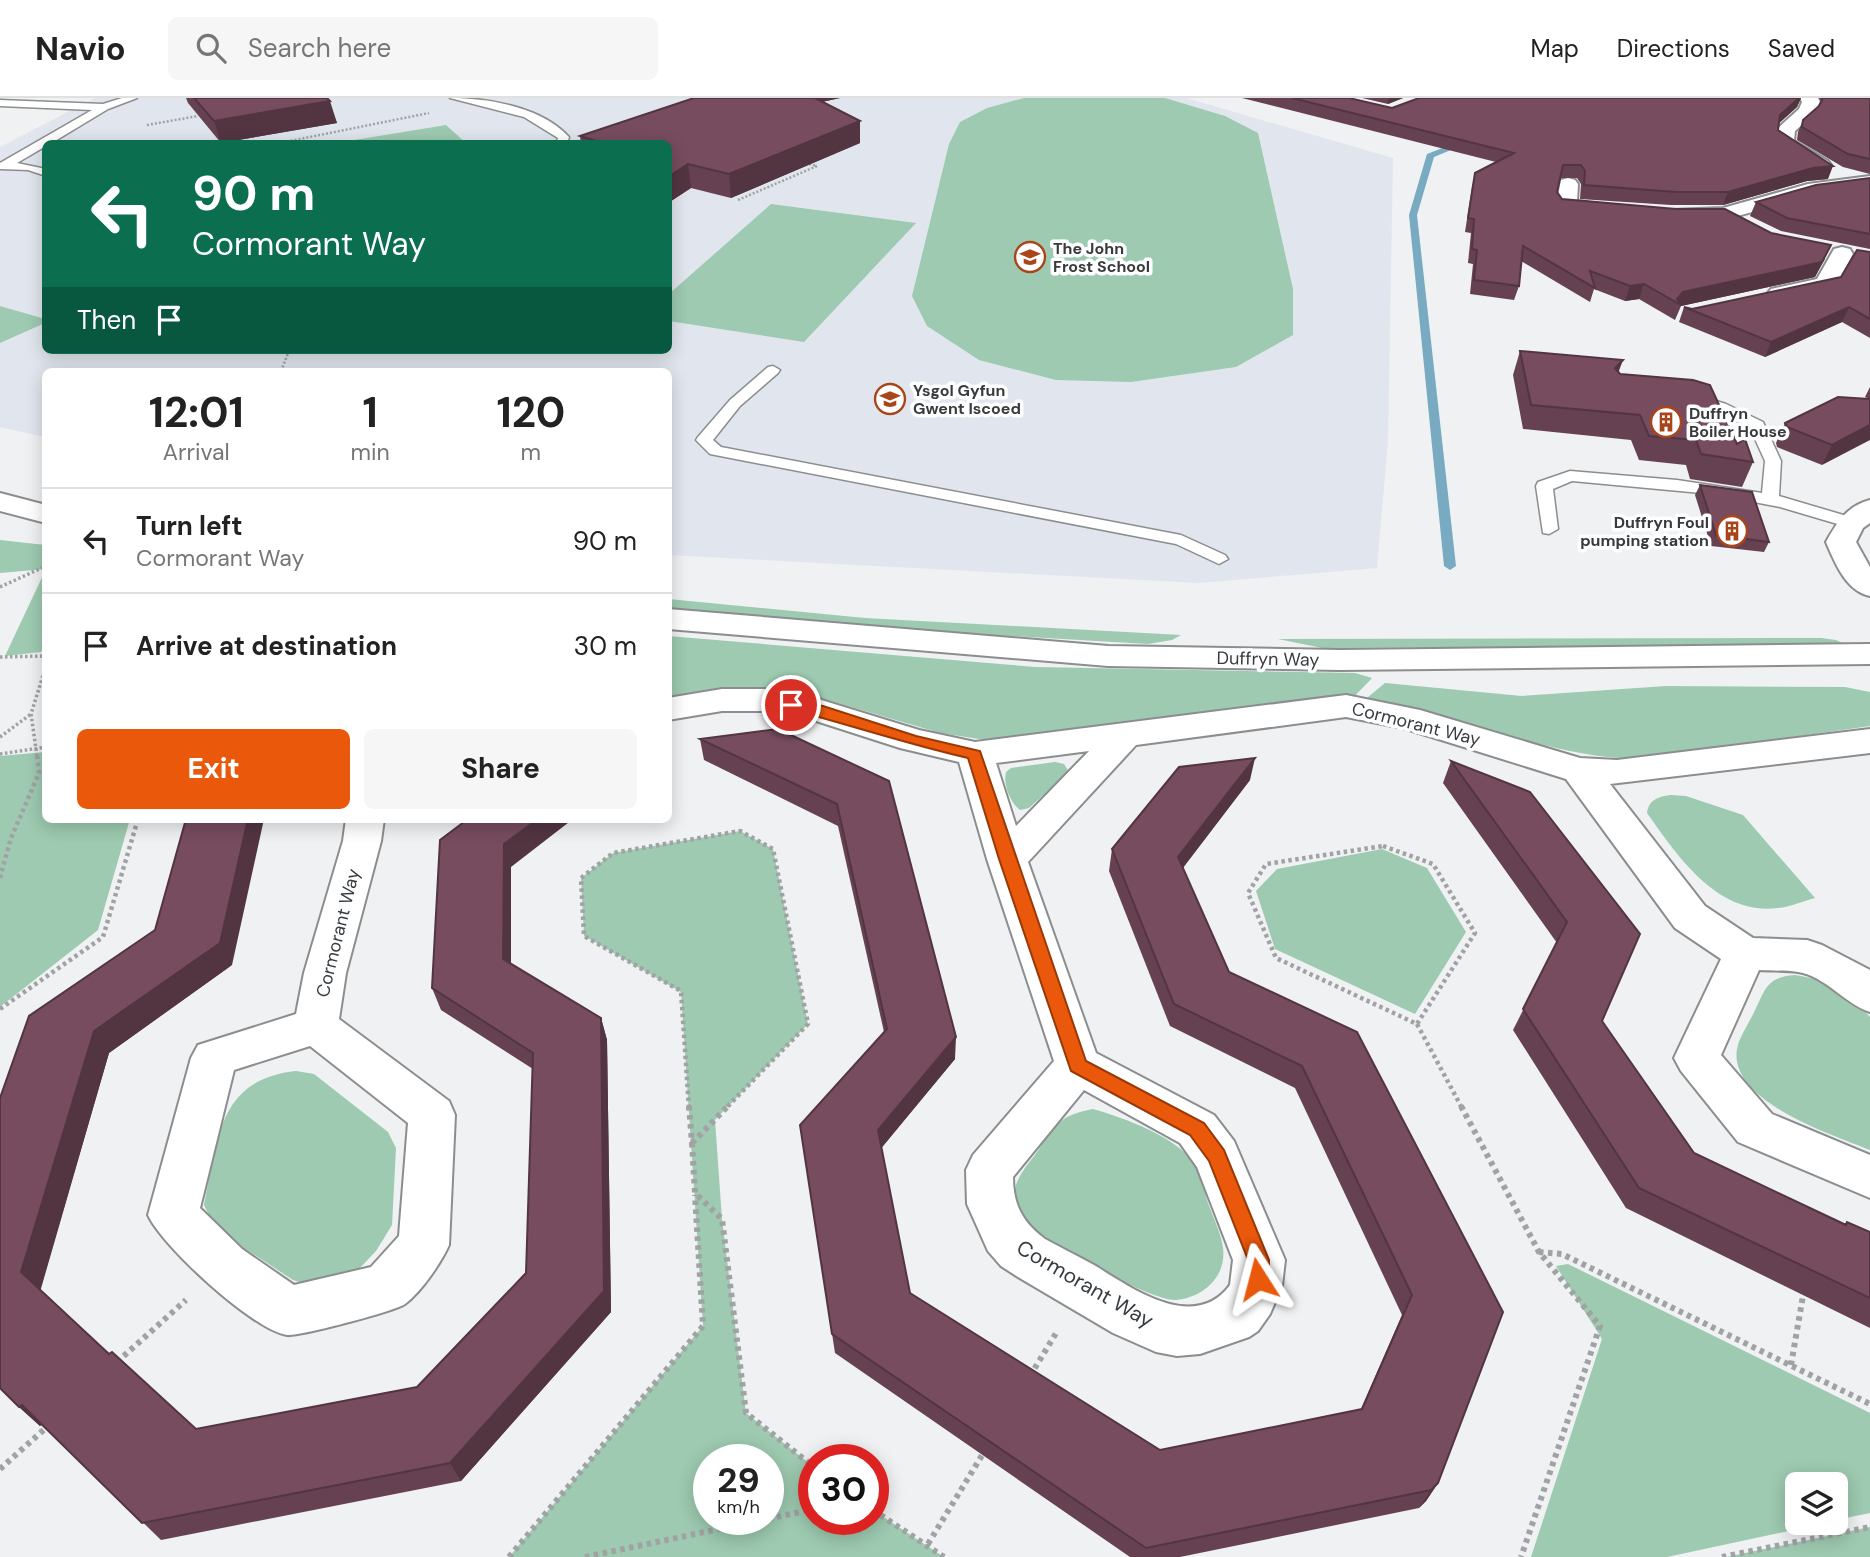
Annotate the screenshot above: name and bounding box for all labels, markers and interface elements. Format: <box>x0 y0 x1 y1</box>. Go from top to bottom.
search box <box>168 17 658 80</box>
text: Navio <box>35 27 126 70</box>
icon: search <box>192 29 230 67</box>
text: Search here <box>248 31 391 65</box>
text: Map <box>1531 33 1579 64</box>
text: Directions <box>1617 33 1730 64</box>
text: Saved <box>1768 33 1835 64</box>
text: 90 m <box>192 161 315 225</box>
icon: left <box>77 168 168 259</box>
text: Cormorant Way <box>192 223 426 265</box>
place label: The John Frost School <box>1053 238 1150 277</box>
school or university icon: The John Frost School <box>1013 240 1047 274</box>
icon: arrive <box>150 301 188 339</box>
text: Then <box>77 303 136 337</box>
place label: Ysgol Gyfun Gwent Iscoed <box>913 380 1021 419</box>
school or university icon: Ysgol Gyfun Gwent Iscoed <box>873 382 907 416</box>
text: 12:01 <box>149 385 244 440</box>
text: 1 <box>362 385 378 440</box>
text: 120 <box>496 385 565 440</box>
place label: Duffryn Boiler House <box>1689 403 1787 442</box>
building icon: Duffryn Boiler House <box>1649 405 1683 439</box>
text: Arrival <box>163 437 230 467</box>
text: min <box>350 437 390 467</box>
text: m <box>521 437 541 467</box>
text: Turn left <box>136 509 243 543</box>
place label: Duffryn Foul pumping station <box>1580 512 1709 551</box>
building icon: Duffryn Foul pumping station <box>1715 514 1749 548</box>
icon: left <box>77 522 115 560</box>
text: 90 m <box>573 524 637 558</box>
text: Cormorant Way <box>136 543 304 573</box>
icon: arrive <box>77 627 115 665</box>
text: Arrive at destination <box>136 629 397 663</box>
text: 30 m <box>574 629 637 663</box>
street label: Duffryn Way <box>1216 646 1320 672</box>
pin <box>761 675 821 735</box>
icon: arrive <box>772 686 810 724</box>
street label: Cormorant Way <box>1349 696 1483 752</box>
button: Exit <box>77 729 350 809</box>
button: Share <box>364 729 637 809</box>
street label: Cormorant Way <box>310 866 366 1000</box>
street label: Cormorant Way <box>1011 1233 1159 1335</box>
position arrow <box>1221 1242 1295 1316</box>
speed limit sign: 30 <box>798 1444 889 1535</box>
text: 29 <box>717 1457 760 1503</box>
map controls <box>1785 1472 1848 1535</box>
button: layers <box>1785 1472 1848 1535</box>
text: km/h <box>717 1495 760 1519</box>

